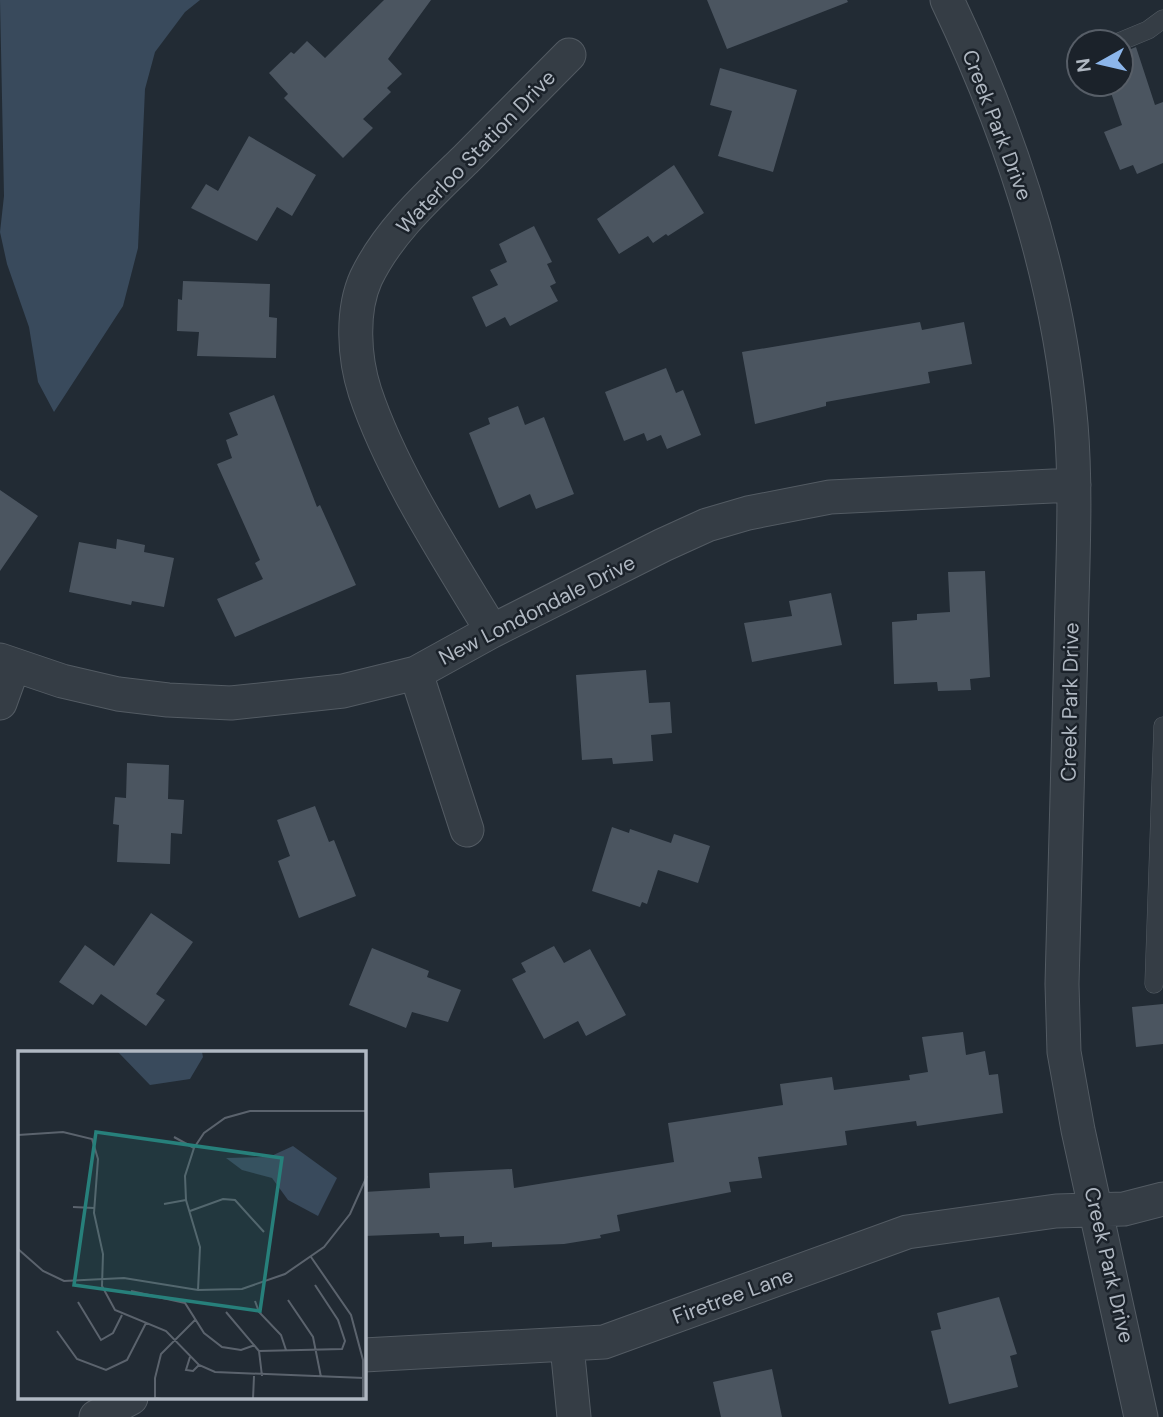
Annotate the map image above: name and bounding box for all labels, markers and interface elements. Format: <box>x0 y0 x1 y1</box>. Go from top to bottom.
north arrow <box>1065 28 1135 98</box>
street label: Creek Park Drive <box>955 46 1039 204</box>
text: N <box>1070 57 1097 74</box>
street label: Waterloo Station Drive <box>390 64 562 240</box>
street label: New Londondale Drive <box>434 548 640 672</box>
street label: Creek Park Drive <box>1055 622 1085 782</box>
inset map <box>18 1051 366 1400</box>
street label: Creek Park Drive <box>1077 1184 1141 1346</box>
street label: Firetree Lane <box>669 1261 797 1331</box>

